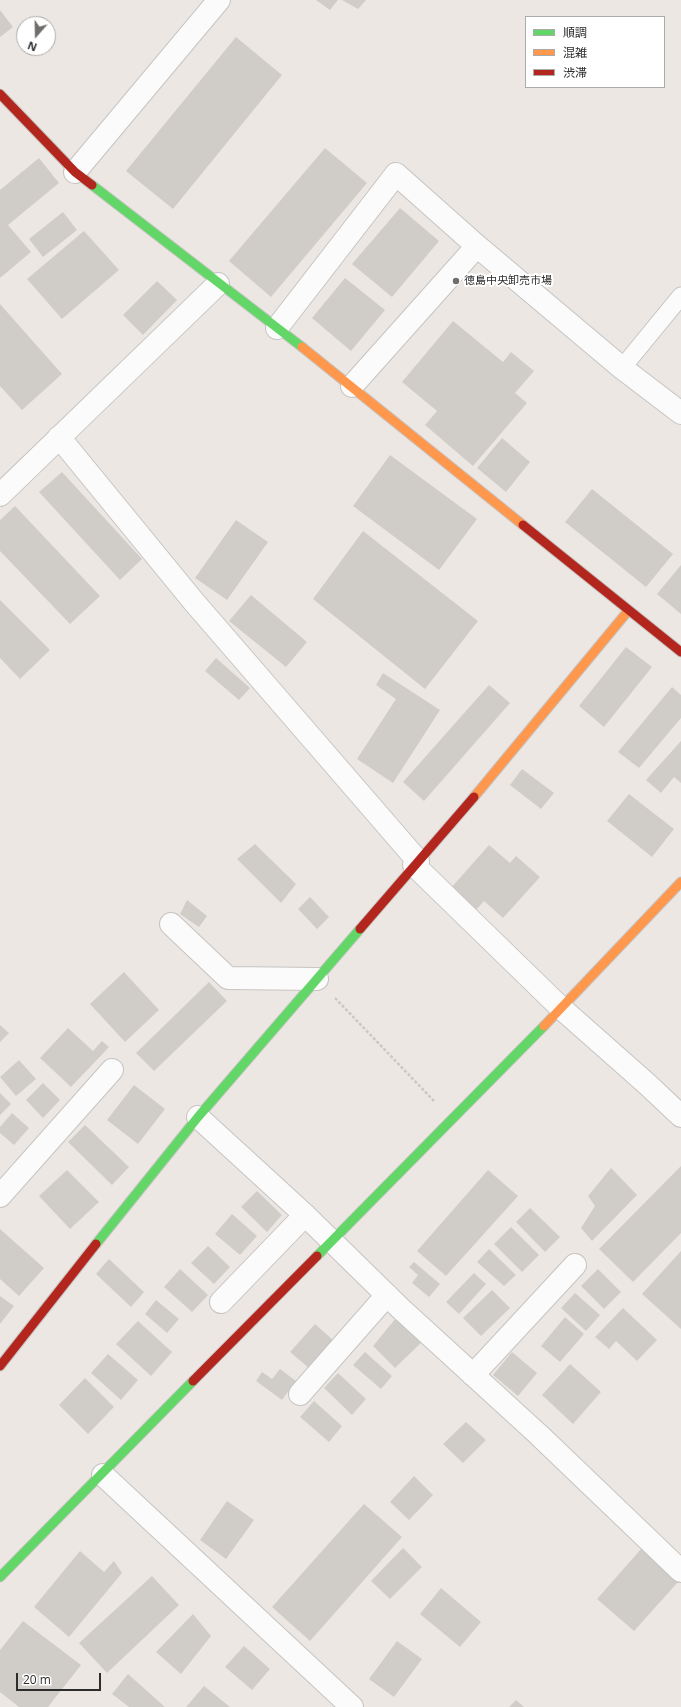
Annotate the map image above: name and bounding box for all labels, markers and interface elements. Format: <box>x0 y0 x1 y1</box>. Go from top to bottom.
north arrow <box>16 16 56 56</box>
legend <box>525 16 665 88</box>
text: 順調 <box>563 24 587 41</box>
text: N <box>25 38 39 55</box>
text: 混雑 <box>563 44 587 61</box>
text: 渋滞 <box>563 64 587 81</box>
place label: 徳島中央卸売市場 <box>464 274 552 288</box>
marker: 徳島中央卸売市場 <box>451 276 461 286</box>
scale bar <box>18 1665 103 1691</box>
text: 20 m <box>23 1671 51 1688</box>

